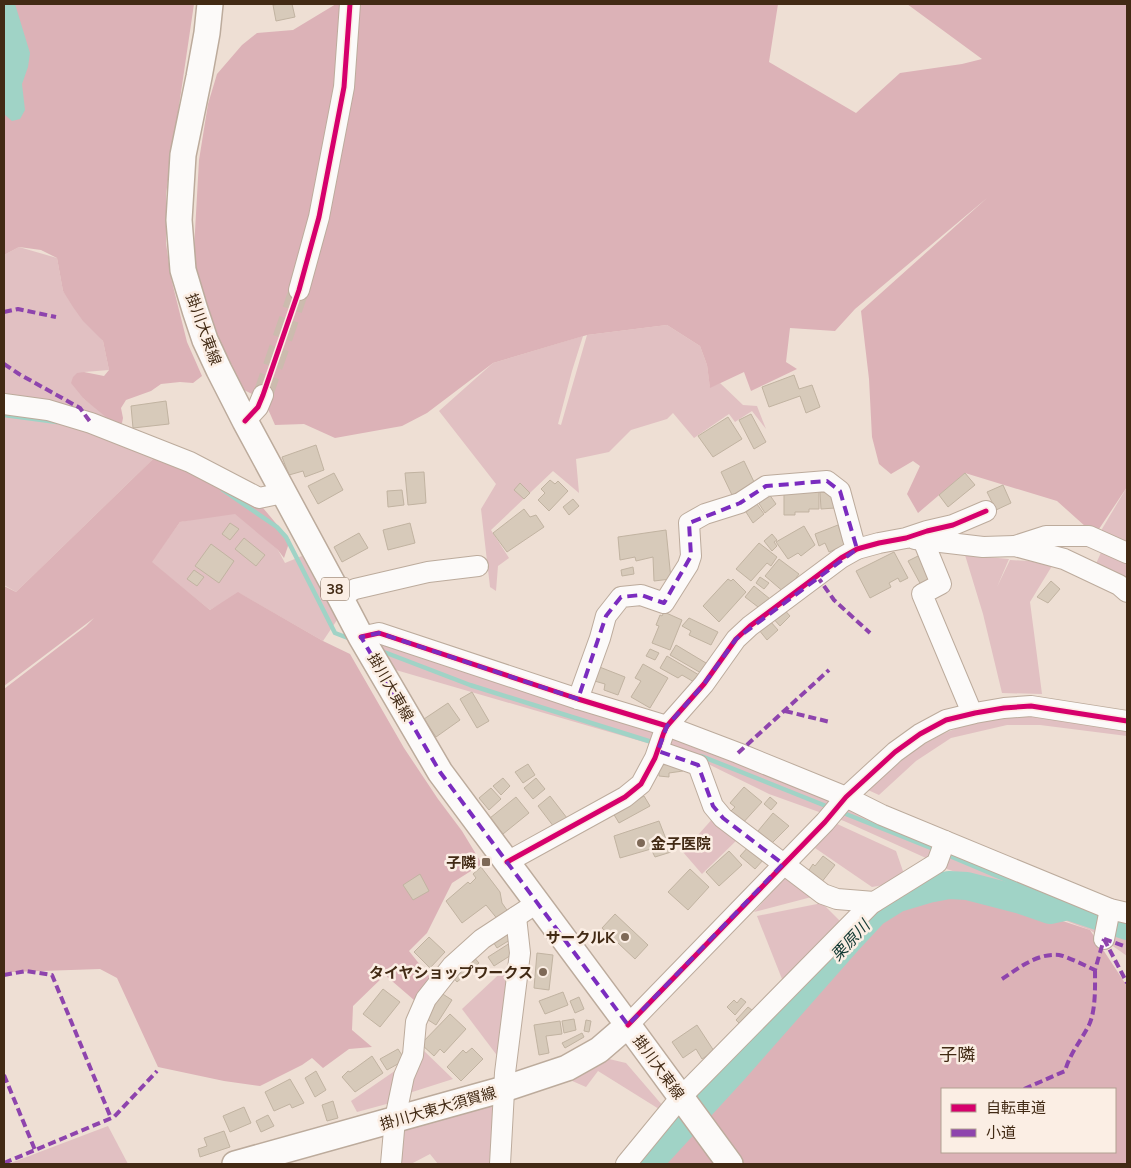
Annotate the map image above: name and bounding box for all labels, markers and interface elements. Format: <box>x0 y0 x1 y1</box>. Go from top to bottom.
street label: 掛川大東線 <box>182 291 226 367</box>
road number: 38 <box>321 578 349 600</box>
street label: 掛川大東線 <box>364 650 418 724</box>
place label: 金子医院 <box>651 834 711 853</box>
marker: 金子医院 <box>635 837 647 849</box>
place label: 子隣 <box>446 853 476 872</box>
marker: 子隣 <box>480 856 492 868</box>
water label: 栗原川 <box>826 914 875 964</box>
place label: サークルK <box>545 928 616 947</box>
marker: サークルK <box>619 931 631 943</box>
place label: タイヤショップワークス <box>369 963 533 982</box>
marker: タイヤショップワークス <box>537 966 549 978</box>
street label: 掛川大東線 <box>629 1031 689 1103</box>
district label: 子隣 <box>939 1043 975 1066</box>
street label: 掛川大東大須賀線 <box>378 1082 498 1134</box>
legend <box>941 1088 1116 1153</box>
text: 自転車道 <box>986 1098 1046 1117</box>
text: 小道 <box>986 1123 1016 1142</box>

